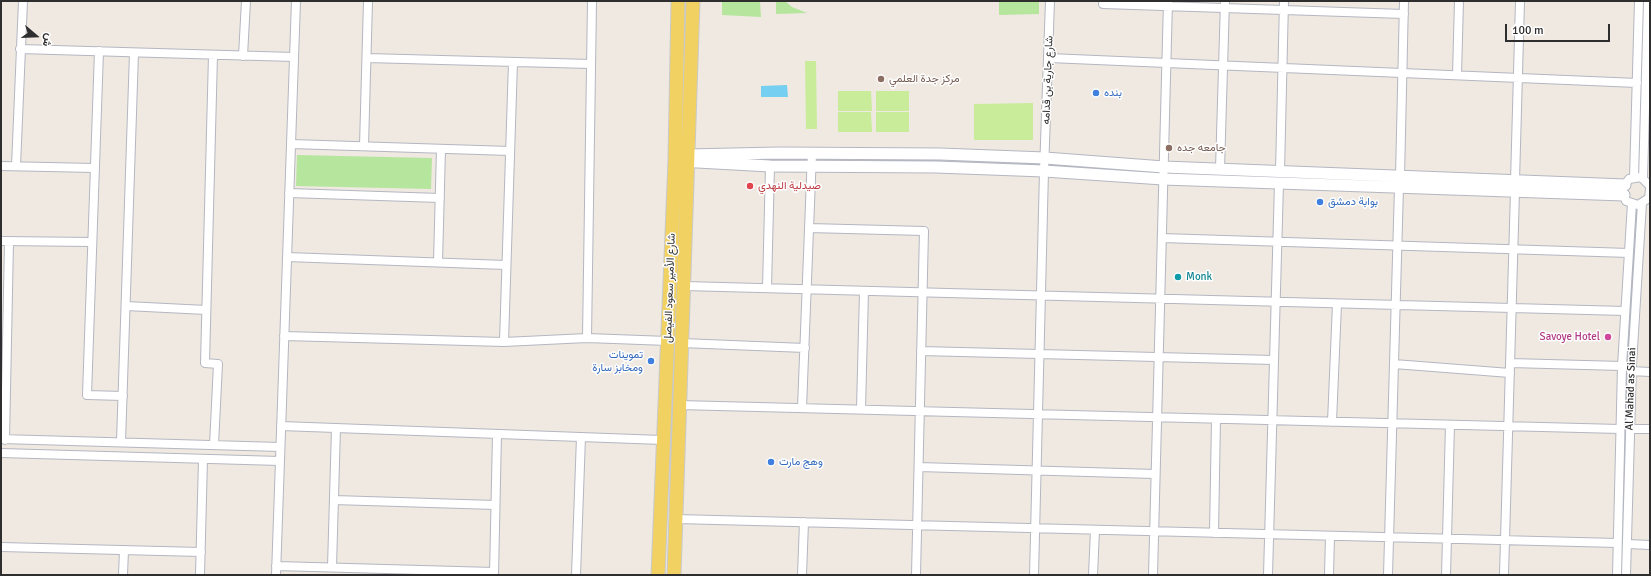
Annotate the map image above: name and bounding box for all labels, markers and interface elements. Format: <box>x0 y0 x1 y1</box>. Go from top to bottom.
north arrow <box>16 16 56 56</box>
scale bar <box>1507 16 1612 42</box>
text: 100 m <box>1512 23 1544 38</box>
text: ش <box>40 32 56 48</box>
street label: شارع جارية بن قدامه <box>1040 35 1056 125</box>
place label: مركز جدة العلمي <box>889 72 960 86</box>
marker: مركز جدة العلمي <box>876 74 886 84</box>
place label: بنده <box>1104 86 1122 100</box>
marker: بنده <box>1091 88 1101 98</box>
place label: جامعه جده <box>1177 141 1226 155</box>
marker: جامعه جده <box>1164 143 1174 153</box>
place label: صيدلية النهدي <box>758 179 821 193</box>
marker: صيدلية النهدي <box>745 181 755 191</box>
place label: بوابة دمشق <box>1328 195 1378 209</box>
marker: بوابة دمشق <box>1315 197 1325 207</box>
street label: شارع الأمير سعود الفيصل <box>661 233 679 343</box>
place label: Monk <box>1186 270 1212 284</box>
marker: Monk <box>1173 272 1183 282</box>
place label: Savoye Hotel <box>1540 330 1600 344</box>
marker: Savoye Hotel <box>1603 332 1613 342</box>
street label: Al Mahad as Sinai <box>1623 347 1639 431</box>
place label: تموينات ومخابز سارة <box>592 348 643 374</box>
marker: تموينات ومخابز سارة <box>646 356 656 366</box>
place label: وهج مارت <box>779 455 823 469</box>
marker: وهج مارت <box>766 457 776 467</box>

